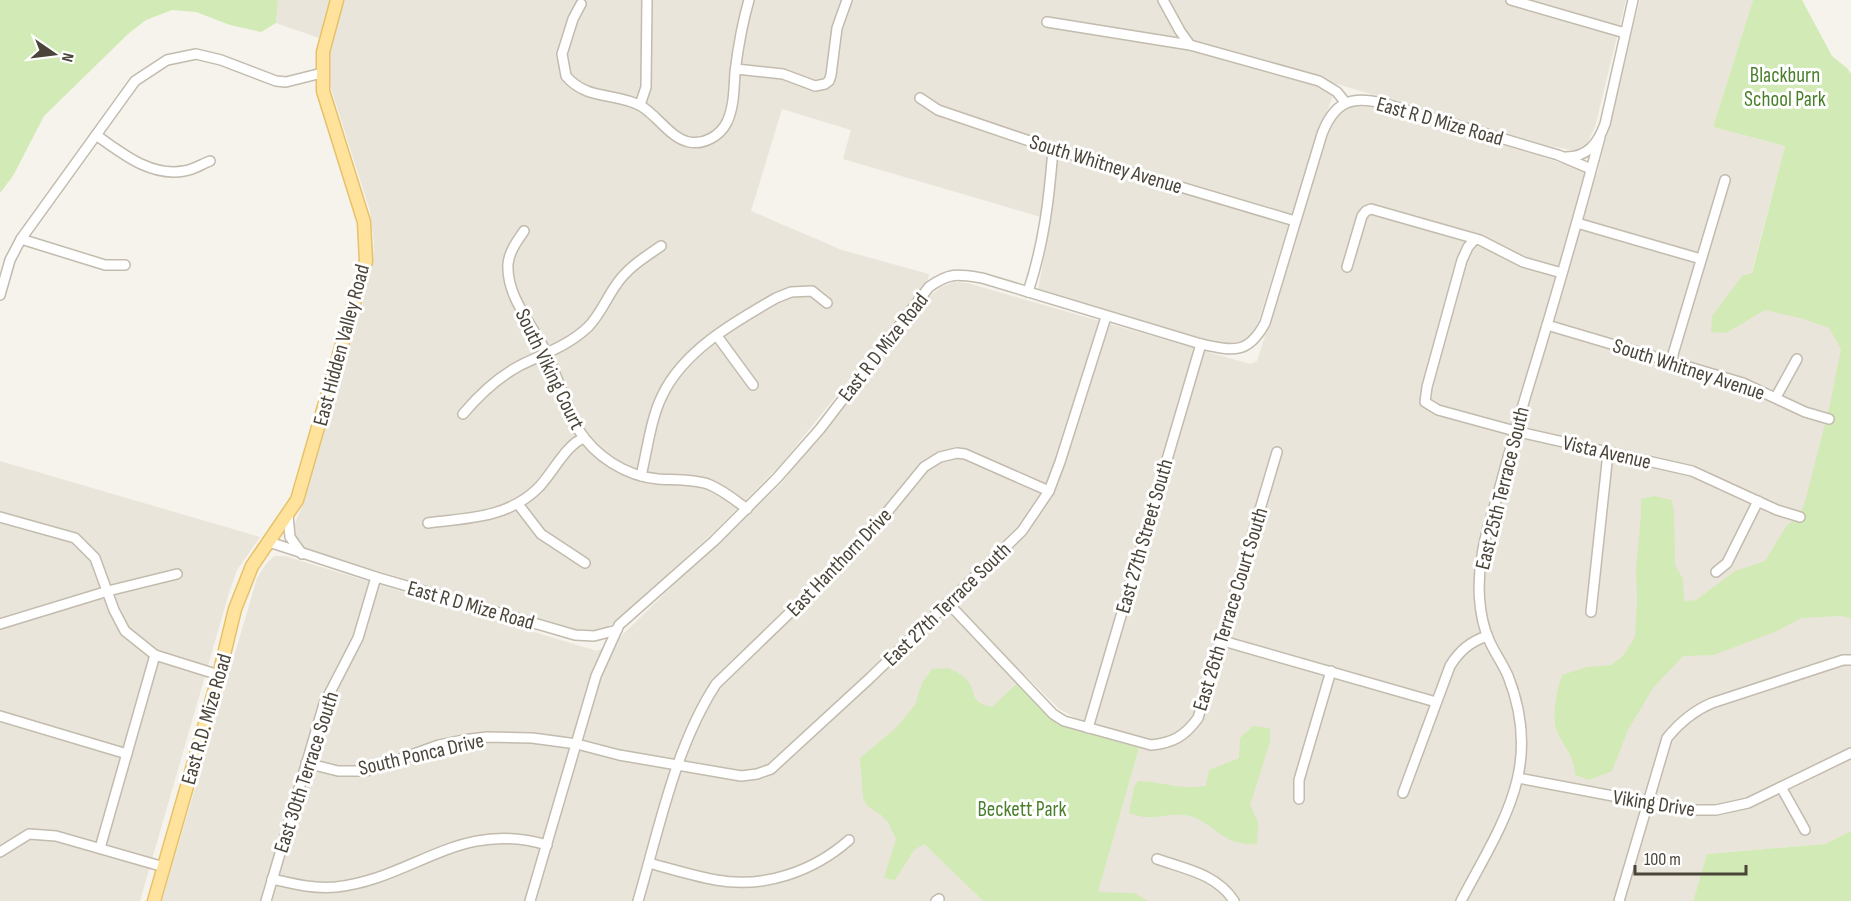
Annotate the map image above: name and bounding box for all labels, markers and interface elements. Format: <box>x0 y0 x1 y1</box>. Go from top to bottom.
north arrow <box>24 24 84 84</box>
text: N <box>57 51 77 64</box>
park label: Blackburn School Park <box>1744 63 1826 112</box>
street label: East R D Mize Road <box>1374 91 1506 152</box>
street label: South Whitney Avenue <box>1027 129 1185 200</box>
street label: East Hidden Valley Road <box>308 262 375 429</box>
street label: East R D Mize Road <box>833 288 934 407</box>
street label: South Viking Court <box>510 305 590 434</box>
street label: South Whitney Avenue <box>1610 333 1768 406</box>
street label: East 25th Terrace South <box>1470 404 1535 572</box>
street label: Vista Avenue <box>1560 430 1654 475</box>
street label: East 27th Street South <box>1111 456 1178 616</box>
street label: East Hanthorn Drive <box>781 503 897 622</box>
street label: East 26th Terrace Court South <box>1188 505 1273 714</box>
street label: East 27th Terrace South <box>879 537 1016 671</box>
street label: East R D Mize Road <box>405 575 537 636</box>
street label: East R.D. Mize Road <box>176 651 237 787</box>
street label: East 30th Terrace South <box>269 688 344 856</box>
street label: South Ponca Drive <box>356 728 486 781</box>
street label: Viking Drive <box>1611 785 1697 822</box>
park label: Beckett Park <box>977 797 1067 822</box>
scale bar <box>1635 838 1746 876</box>
text: 100 m <box>1644 849 1681 870</box>

